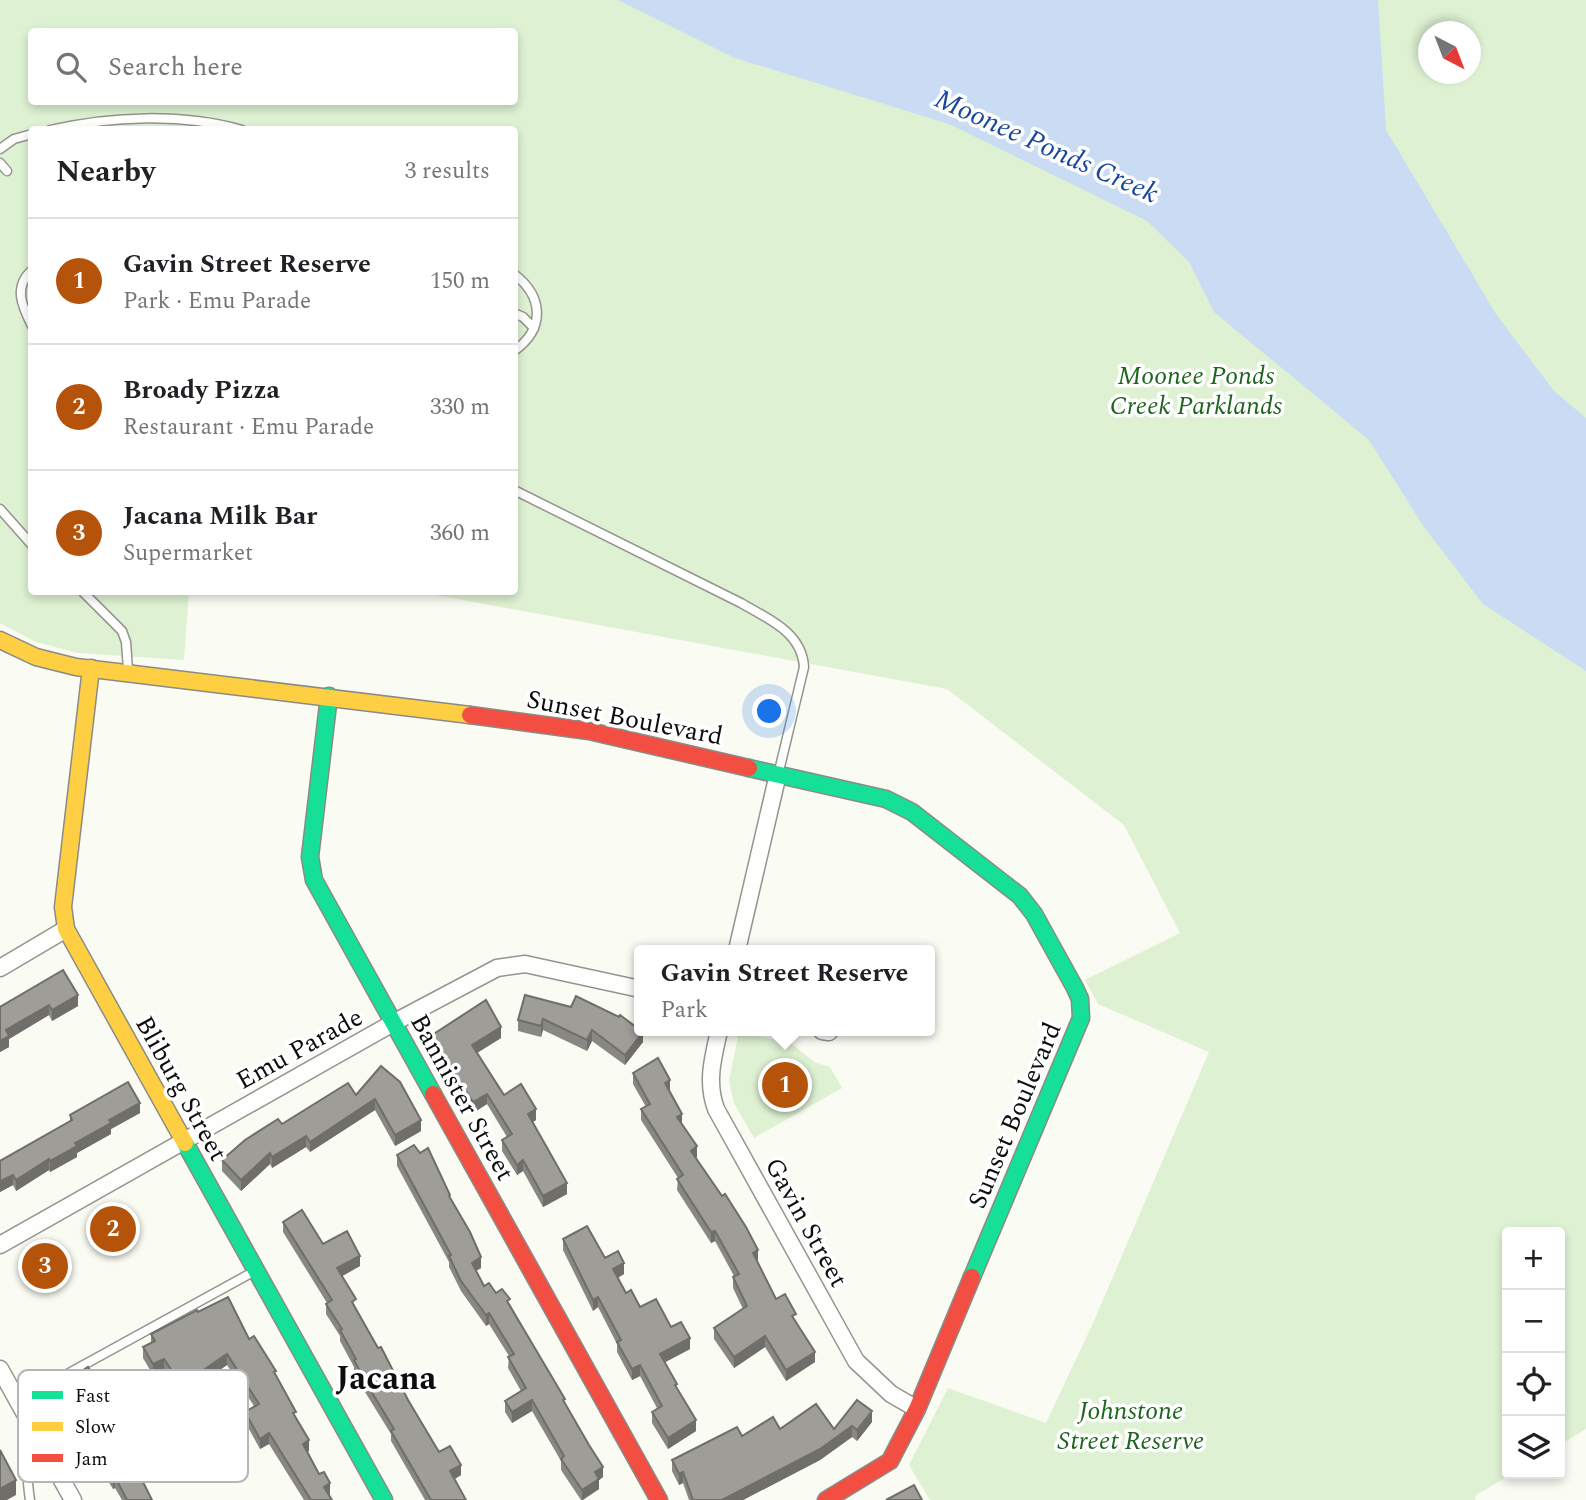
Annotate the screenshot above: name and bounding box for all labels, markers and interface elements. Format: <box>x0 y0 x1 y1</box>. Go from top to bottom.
north arrow <box>1418 21 1481 84</box>
search box <box>28 28 518 105</box>
text: Search here <box>108 47 243 87</box>
icon: search <box>52 48 90 86</box>
water label: Moonee Ponds Creek <box>927 78 1165 215</box>
text: Nearby <box>56 149 155 195</box>
text: 3 results <box>405 154 490 189</box>
text: Gavin Street Reserve <box>123 244 371 284</box>
text: 1 <box>73 264 85 299</box>
text: 150 m <box>430 264 490 299</box>
text: Park · Emu Parade <box>123 284 311 319</box>
park label: Moonee Ponds Creek Parklands <box>1110 356 1282 426</box>
text: Broady Pizza <box>123 370 280 410</box>
text: 2 <box>73 390 85 425</box>
text: 330 m <box>430 390 490 425</box>
text: Restaurant · Emu Parade <box>123 410 374 445</box>
text: Jacana Milk Bar <box>123 496 317 536</box>
text: 3 <box>73 516 85 551</box>
text: 360 m <box>430 516 490 551</box>
text: Supermarket <box>123 536 253 571</box>
street label: Sunset Boulevard <box>523 679 726 757</box>
your location <box>752 694 786 728</box>
popup <box>634 945 935 1036</box>
text: Gavin Street Reserve <box>661 953 909 993</box>
text: Park <box>661 993 708 1028</box>
street label: Emu Parade <box>229 998 370 1100</box>
street label: Bannister Street <box>400 1006 525 1188</box>
street label: Bliburg Street <box>125 1008 238 1169</box>
street label: Sunset Boulevard <box>958 1016 1072 1215</box>
pin: 1 <box>762 1059 808 1111</box>
street label: Gavin Street <box>754 1150 858 1295</box>
pin: 2 <box>90 1203 136 1255</box>
map controls <box>1502 1227 1565 1479</box>
button: + <box>1502 1227 1565 1290</box>
pin: 3 <box>22 1240 68 1292</box>
button: − <box>1502 1290 1565 1353</box>
button: locate <box>1502 1353 1565 1416</box>
district label: Jacana <box>336 1354 436 1404</box>
legend <box>18 1370 248 1482</box>
text: Fast <box>75 1382 111 1411</box>
park label: Johnstone Street Reserve <box>1058 1391 1204 1461</box>
text: Slow <box>75 1413 116 1442</box>
button: layers <box>1502 1416 1565 1479</box>
text: Jam <box>75 1445 107 1474</box>

